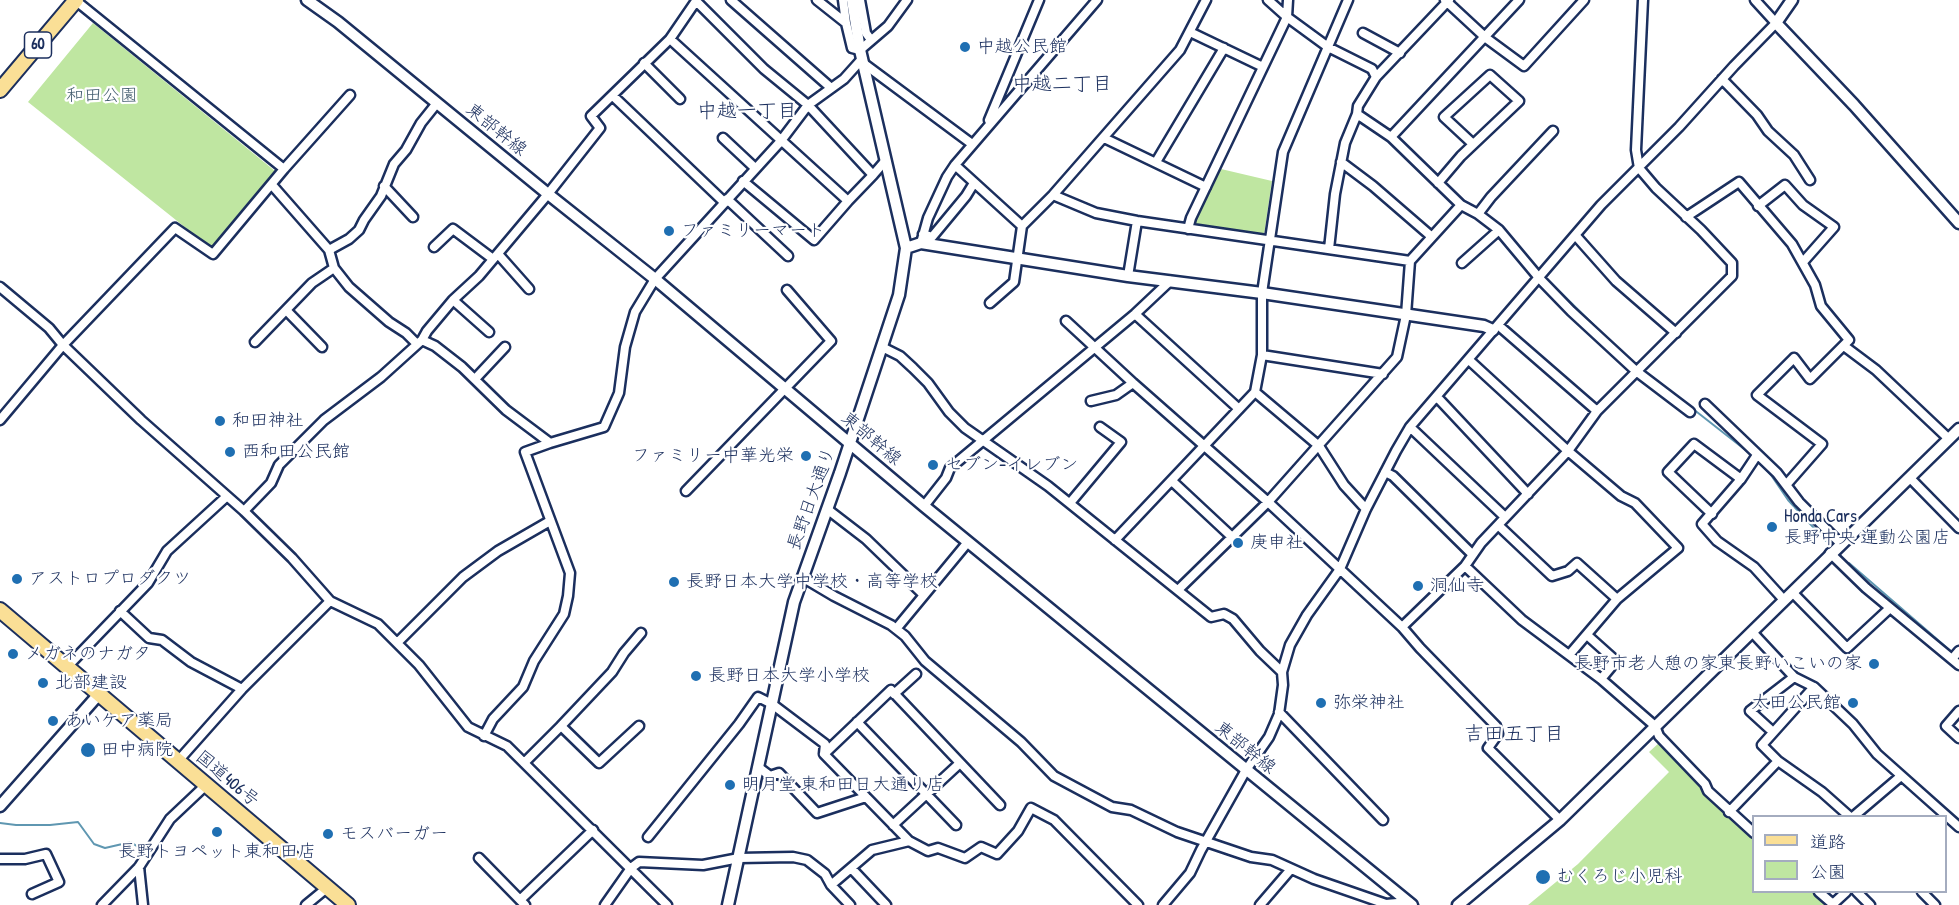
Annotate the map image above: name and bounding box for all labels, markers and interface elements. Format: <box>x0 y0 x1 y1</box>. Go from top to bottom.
road number: 60 <box>24 32 51 58</box>
place label: 中越公民館 <box>977 36 1067 58</box>
marker: 中越公民館 <box>958 40 972 54</box>
district label: 中越二丁目 <box>1012 73 1112 97</box>
park label: 和田公園 <box>66 85 138 107</box>
street label: 東部幹線 <box>461 99 531 161</box>
district label: 中越一丁目 <box>697 100 797 124</box>
place label: ファミリーマート <box>681 220 825 242</box>
marker: ファミリーマート <box>662 224 676 238</box>
street label: 東部幹線 <box>836 408 906 470</box>
place label: 和田神社 <box>232 410 304 432</box>
marker: 和田神社 <box>213 414 227 428</box>
place label: 西和田公民館 <box>242 441 350 463</box>
marker: 西和田公民館 <box>223 445 237 459</box>
place label: ファミリー中華光栄 <box>632 445 794 467</box>
street label: 長野日大通り <box>783 445 841 553</box>
marker: ファミリー中華光栄 <box>799 449 813 463</box>
place label: セブン-イレブン <box>945 454 1078 476</box>
marker: セブン-イレブン <box>926 458 940 472</box>
place label: Honda Cars 長野中央 運動公園店 <box>1784 506 1950 548</box>
marker: Honda Cars 長野中央 運動公園店 <box>1765 520 1779 534</box>
place label: 庚申社 <box>1250 532 1304 554</box>
marker: 庚申社 <box>1231 536 1245 550</box>
place label: アストロプロダクツ <box>29 568 191 590</box>
place label: 長野日本大学中学校・高等学校 <box>686 571 938 593</box>
marker: アストロプロダクツ <box>10 572 24 586</box>
marker: 長野日本大学中学校・高等学校 <box>667 575 681 589</box>
place label: 洞仙寺 <box>1430 575 1484 597</box>
marker: 洞仙寺 <box>1411 579 1425 593</box>
place label: メガネのナガタ <box>25 643 151 665</box>
marker: メガネのナガタ <box>6 647 20 661</box>
place label: 長野市老人憩の家東長野いこいの家 <box>1574 653 1862 675</box>
marker: 長野市老人憩の家東長野いこいの家 <box>1867 657 1881 671</box>
place label: 長野日本大学小学校 <box>708 665 870 687</box>
marker: 長野日本大学小学校 <box>689 669 703 683</box>
place label: 北部建設 <box>55 672 127 694</box>
marker: 北部建設 <box>36 676 50 690</box>
place label: 弥栄神社 <box>1333 692 1405 714</box>
place label: 太田公民館 <box>1751 692 1841 714</box>
marker: 弥栄神社 <box>1314 696 1328 710</box>
marker: 太田公民館 <box>1846 696 1860 710</box>
place label: あいケア薬局 <box>65 710 173 732</box>
marker: あいケア薬局 <box>46 714 60 728</box>
street label: 東部幹線 <box>1210 717 1280 779</box>
district label: 吉田五丁目 <box>1464 723 1564 747</box>
place label: 田中病院 <box>101 739 173 761</box>
marker: 田中病院 <box>79 741 97 759</box>
street label: 国道406号 <box>191 746 263 812</box>
place label: 明月堂 東和田日大通り店 <box>742 774 944 796</box>
marker: 明月堂 東和田日大通り店 <box>723 778 737 792</box>
legend <box>1752 815 1947 893</box>
place label: モスバーガー <box>340 823 448 845</box>
marker: 長野トヨペット東和田店 <box>210 825 224 839</box>
marker: モスバーガー <box>321 827 335 841</box>
text: 道路 <box>1810 829 1846 854</box>
place label: 長野トヨペット東和田店 <box>118 841 316 863</box>
text: 公園 <box>1810 859 1846 884</box>
place label: むくろじ小児科 <box>1556 866 1682 888</box>
marker: むくろじ小児科 <box>1534 868 1552 886</box>

